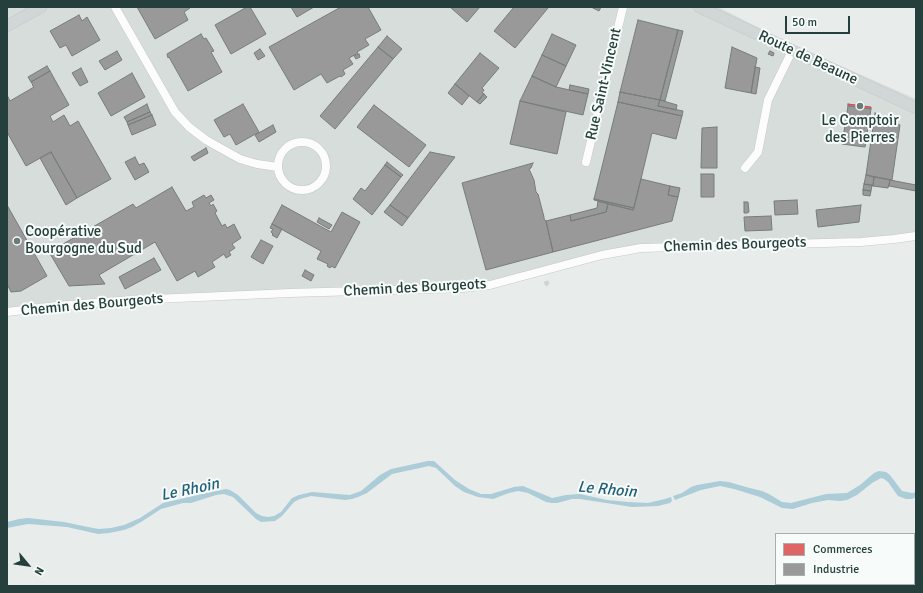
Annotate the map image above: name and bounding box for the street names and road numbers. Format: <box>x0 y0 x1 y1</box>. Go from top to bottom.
street label: Rue Saint-Vincent <box>582 26 626 142</box>
street label: Route de Beaune <box>755 27 861 89</box>
street label: Chemin des Bourgeots <box>663 234 807 256</box>
street label: Chemin des Bourgeots <box>343 275 487 301</box>
street label: Chemin des Bourgeots <box>20 290 164 320</box>

